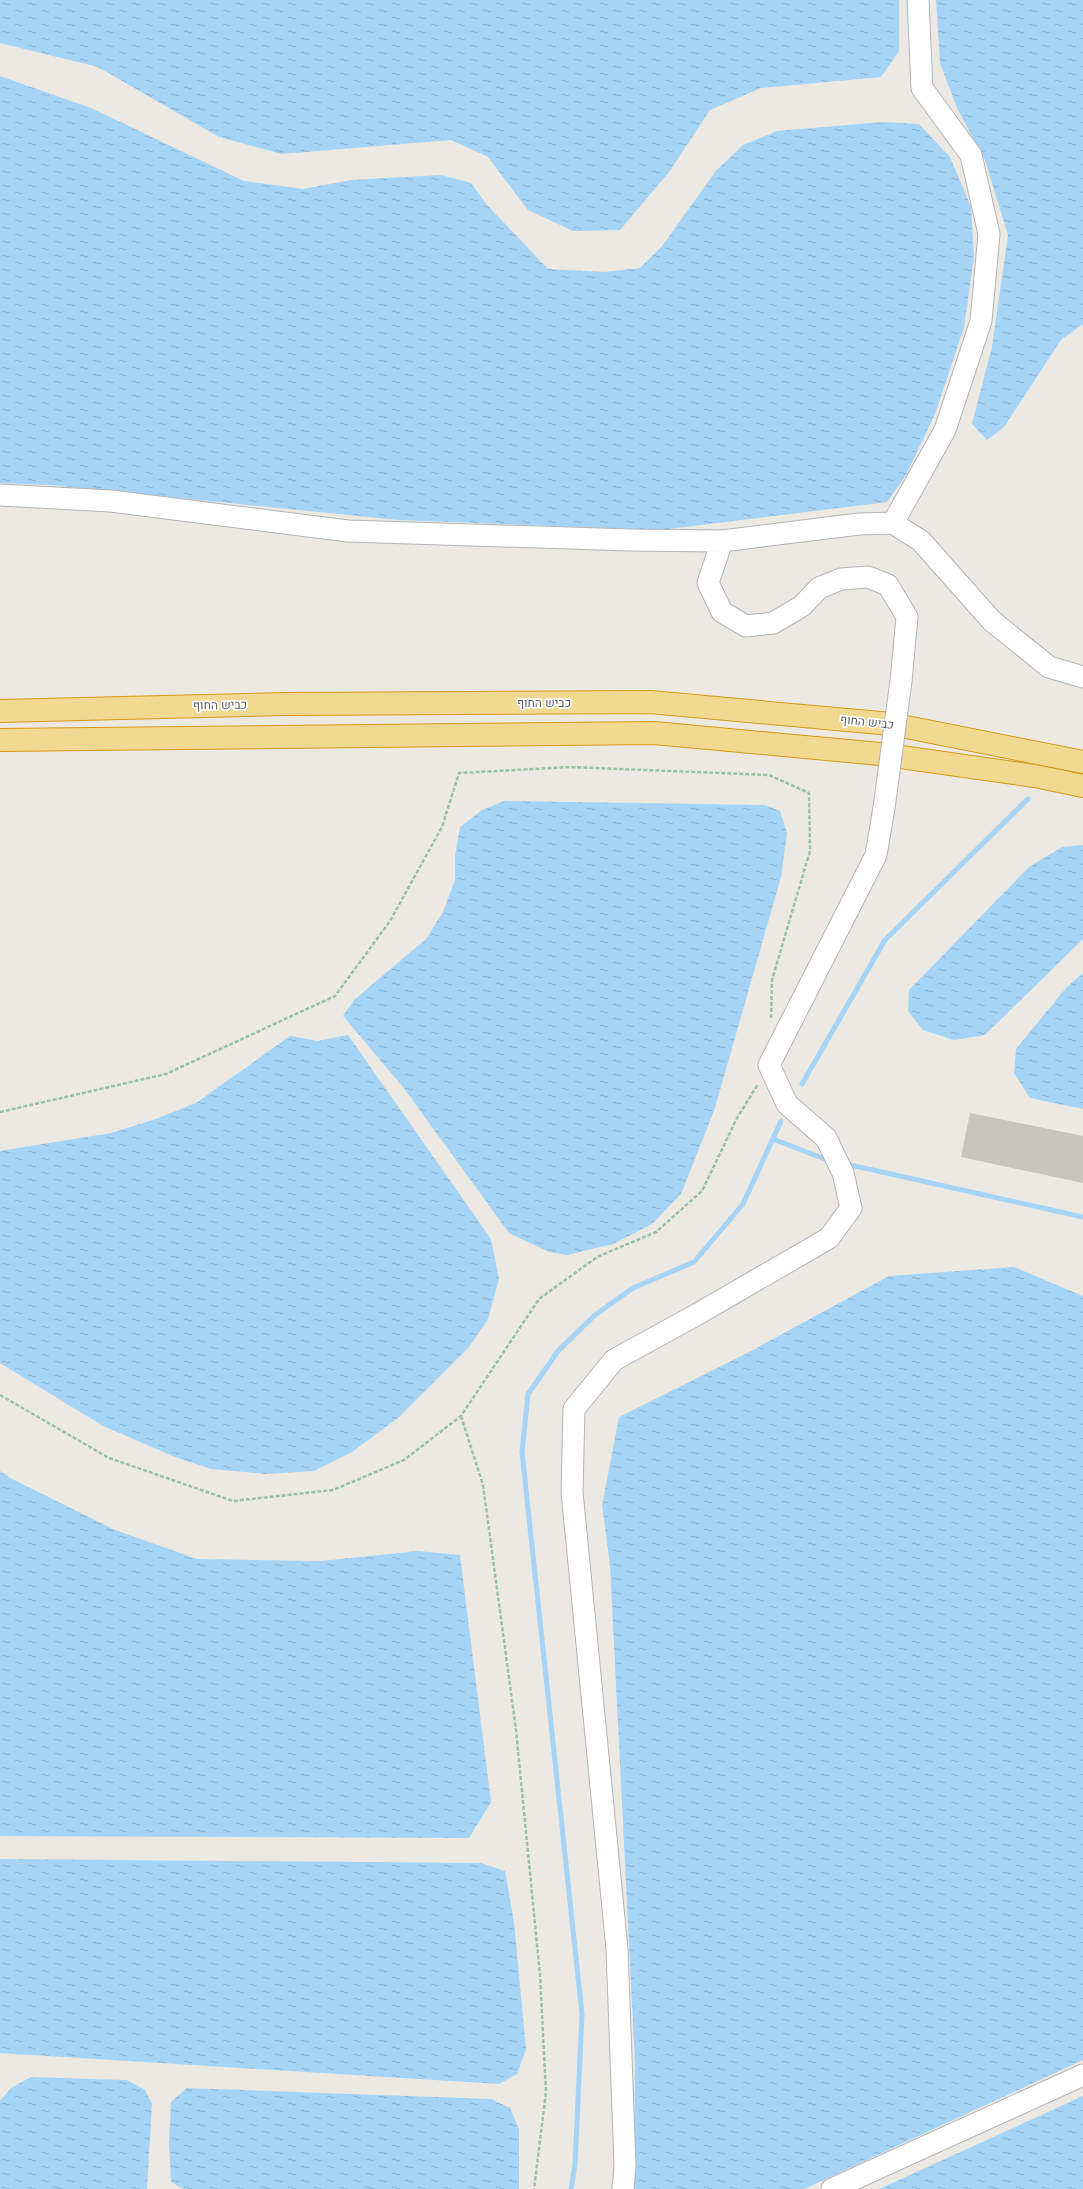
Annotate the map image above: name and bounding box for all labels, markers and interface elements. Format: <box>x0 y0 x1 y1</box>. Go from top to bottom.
street label: כביש החוף <box>517 695 571 710</box>
street label: כביש החוף <box>193 697 247 712</box>
street label: כביש החוף <box>839 711 895 732</box>

